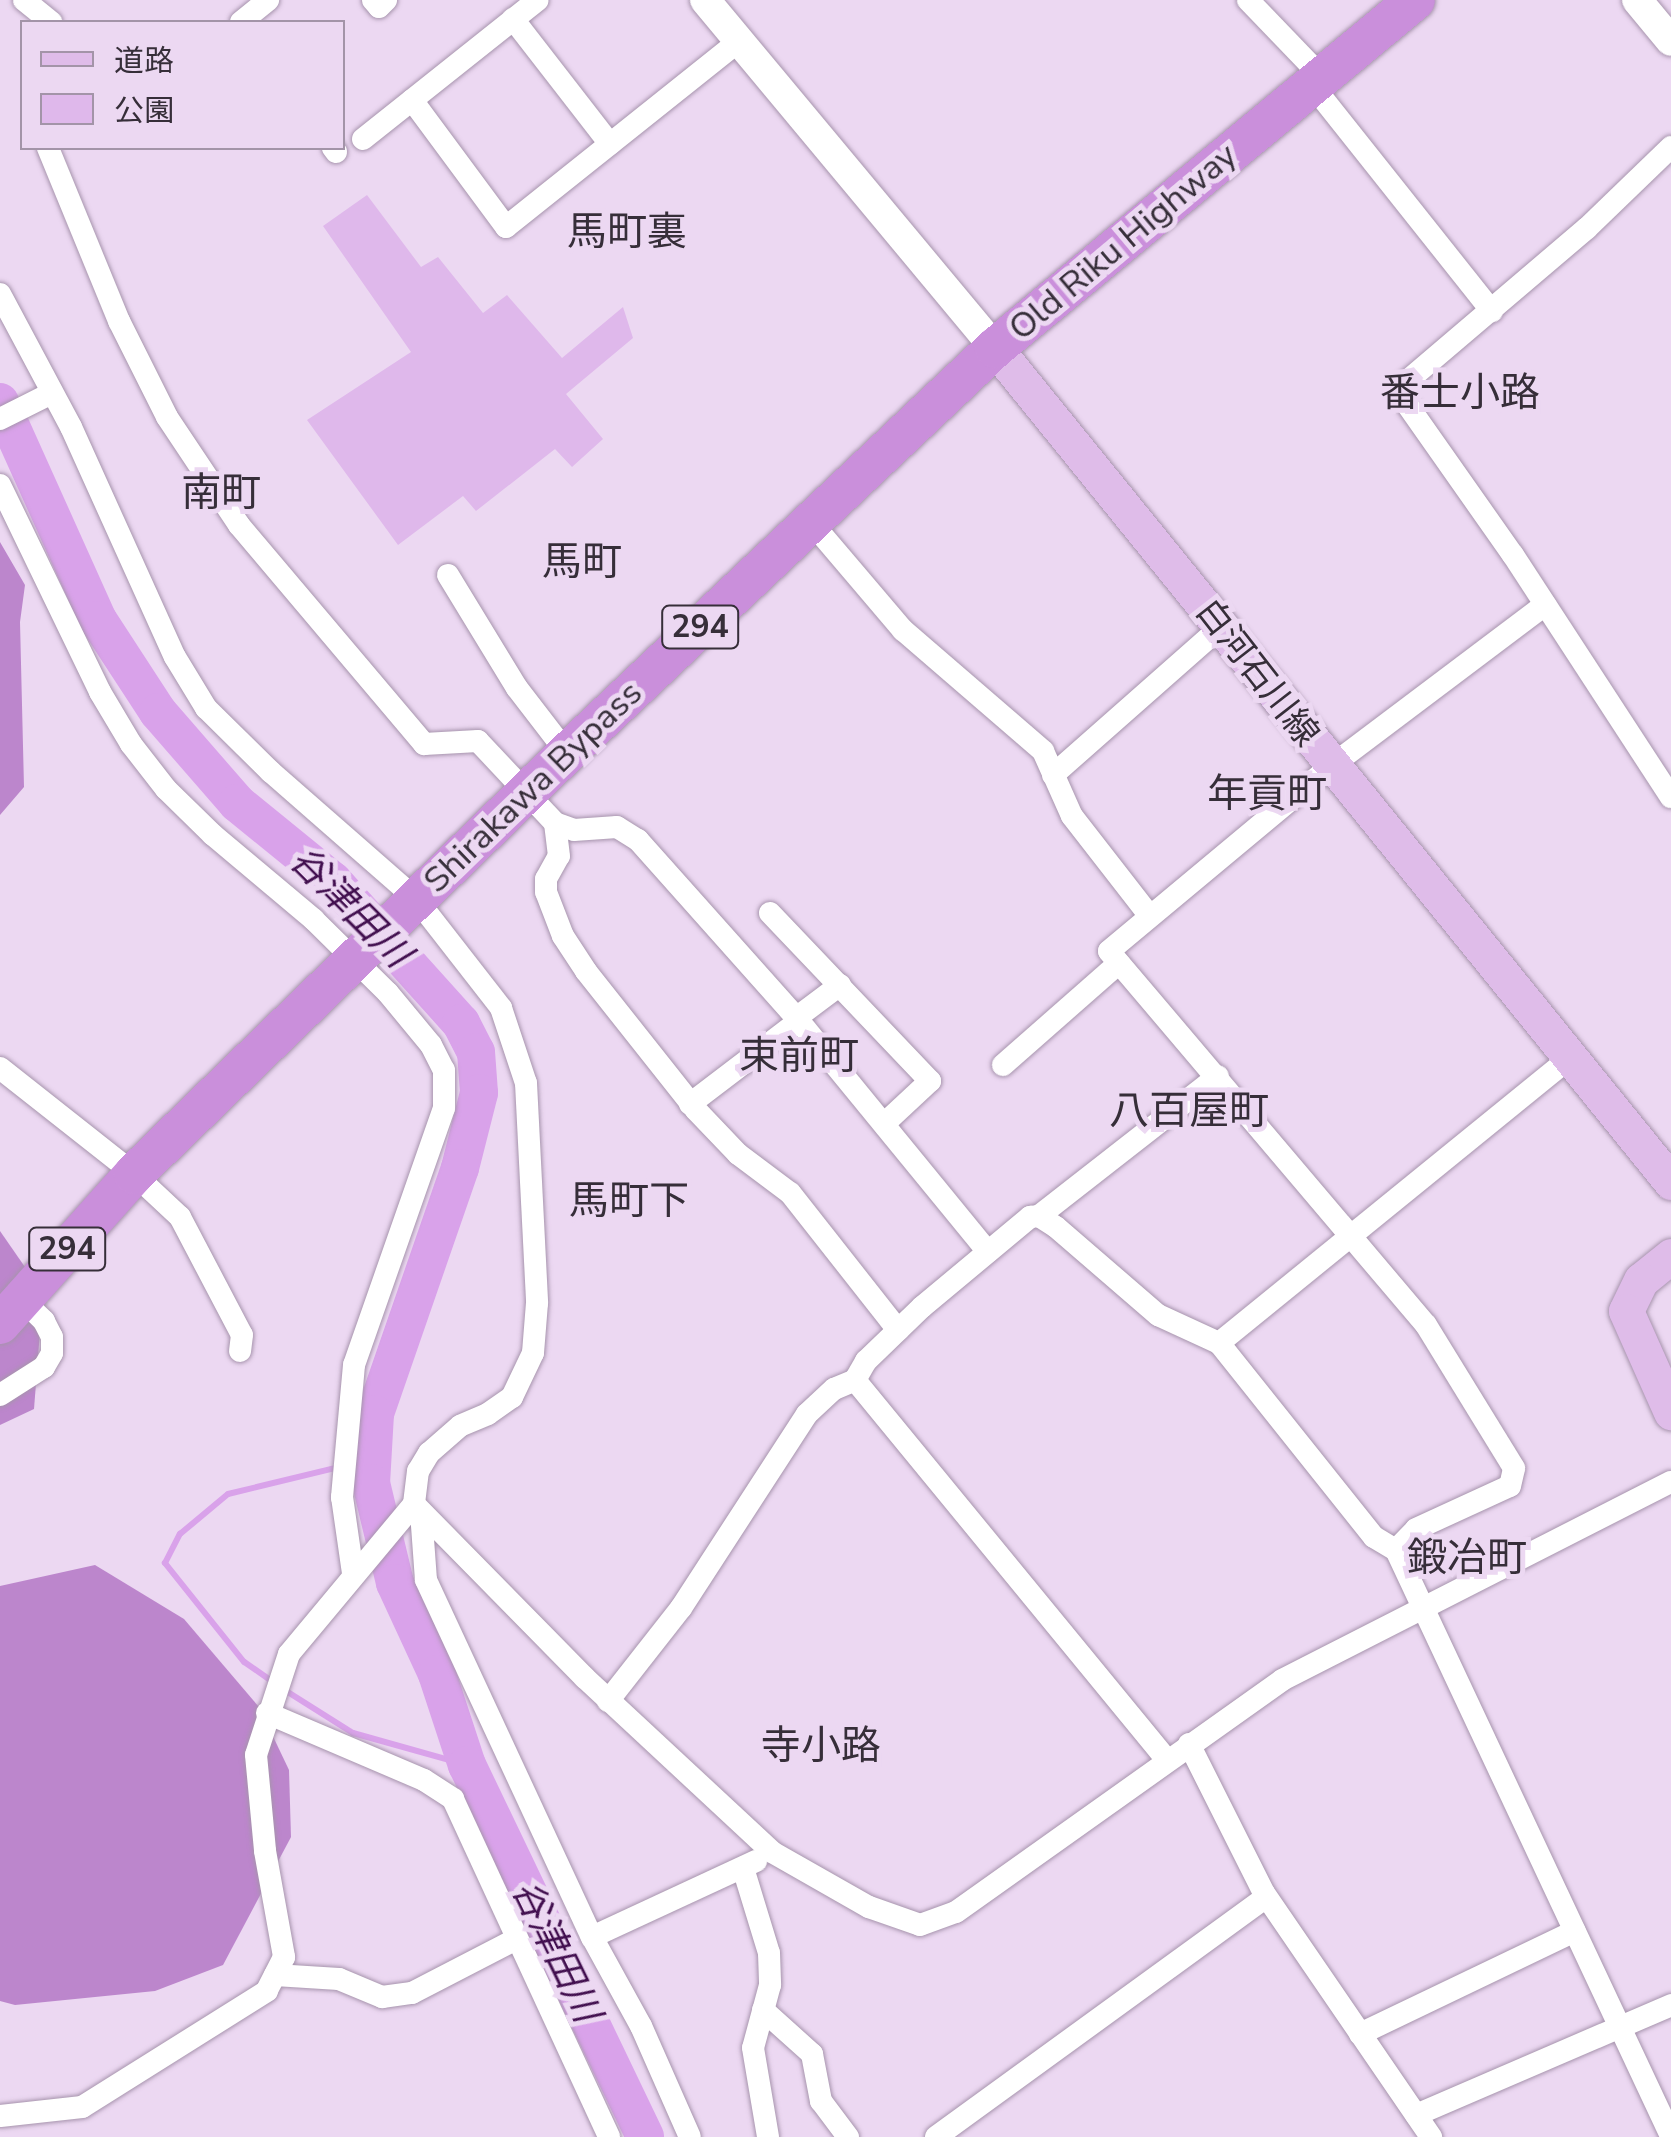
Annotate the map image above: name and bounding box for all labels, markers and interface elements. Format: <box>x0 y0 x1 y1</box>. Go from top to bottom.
legend <box>20 20 345 150</box>
text: 道路 <box>114 41 174 82</box>
text: 公園 <box>114 91 174 132</box>
street label: Old Riku Highway <box>1001 134 1245 350</box>
district label: 馬町裏 <box>567 208 687 256</box>
district label: 番士小路 <box>1380 369 1540 417</box>
district label: 南町 <box>181 469 261 517</box>
district label: 馬町 <box>542 538 622 586</box>
street label: 白河石川線 <box>1187 591 1327 755</box>
road number: 294 <box>660 600 740 654</box>
street label: Shirakawa Bypass <box>415 672 651 902</box>
district label: 年貢町 <box>1207 770 1327 818</box>
water label: 谷津田川 <box>280 837 420 977</box>
district label: 束前町 <box>739 1032 859 1080</box>
district label: 八百屋町 <box>1109 1087 1269 1135</box>
district label: 馬町下 <box>569 1177 689 1225</box>
road number: 294 <box>27 1222 107 1276</box>
district label: 鍛冶町 <box>1407 1534 1527 1582</box>
district label: 寺小路 <box>761 1722 881 1770</box>
water label: 谷津田川 <box>502 1873 610 2029</box>

